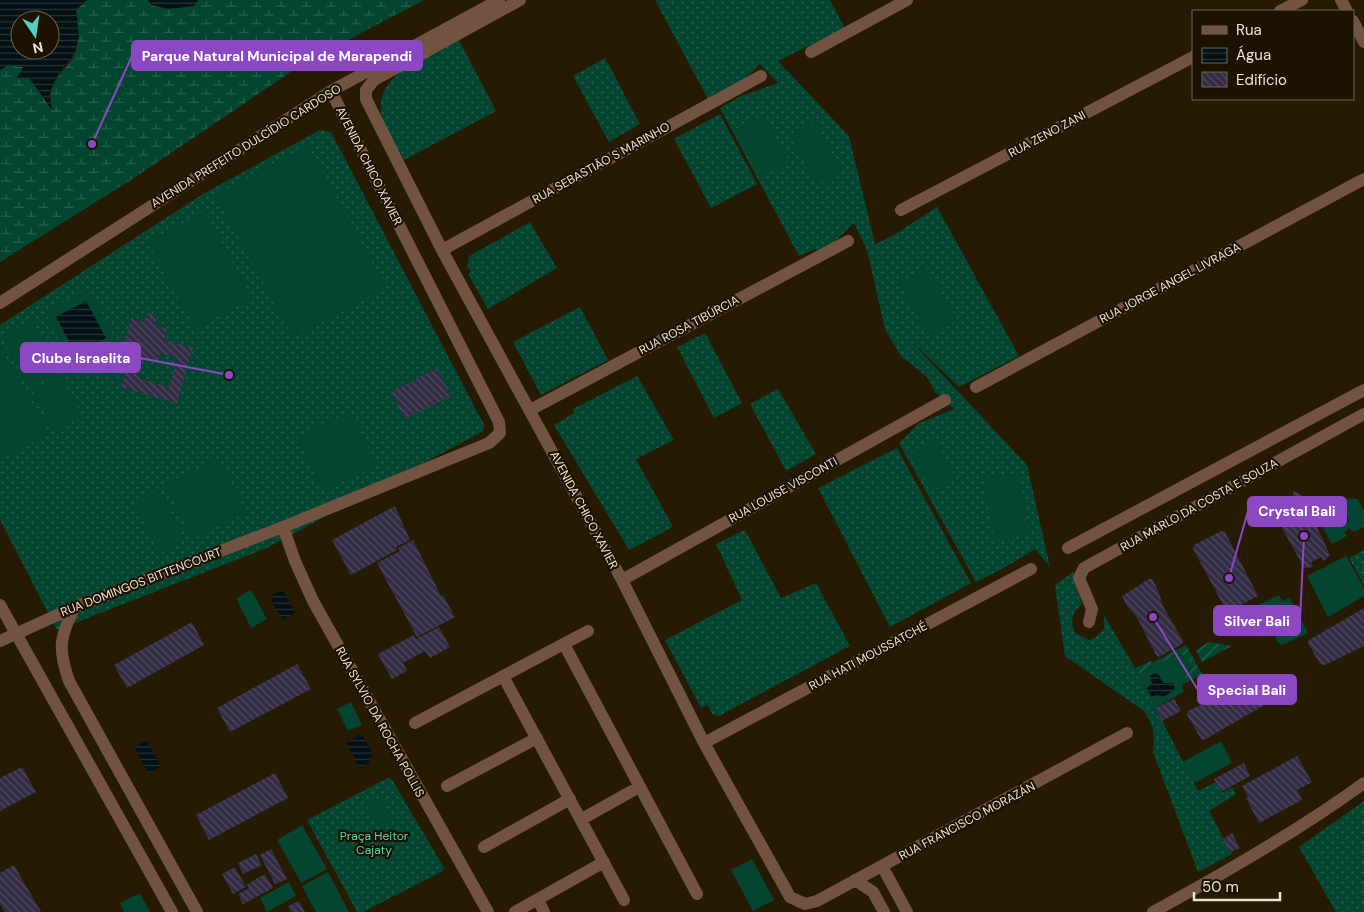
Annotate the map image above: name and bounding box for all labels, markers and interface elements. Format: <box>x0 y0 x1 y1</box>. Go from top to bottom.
north arrow <box>10 10 60 60</box>
legend <box>1192 10 1354 100</box>
text: Rua <box>1236 20 1262 40</box>
text: N <box>31 38 45 58</box>
callout: Parque Natural Municipal de Marapendi <box>132 41 422 70</box>
text: Água <box>1236 45 1271 65</box>
text: Parque Natural Municipal de Marapendi <box>142 47 412 65</box>
text: Edifício <box>1236 70 1287 90</box>
street label: AVENIDA PREFEITO DULCÍDIO CARDOSO <box>148 81 344 211</box>
street label: AVENIDA CHICO XAVIER <box>332 104 406 228</box>
street label: RUA ZENO ZANI <box>1006 107 1088 161</box>
street label: RUA SEBASTIÃO S MARINHO <box>529 118 673 208</box>
street label: RUA JORGE ANGEL LIVRAGA <box>1097 239 1243 327</box>
street label: RUA ROSA TIBÚRCIA <box>636 292 742 358</box>
callout: Clube Israelita <box>21 343 140 372</box>
text: Clube Israelita <box>31 349 131 367</box>
street label: AVENIDA CHICO XAVIER <box>546 448 622 572</box>
street label: RUA LOUISE VISCONTI <box>726 453 840 527</box>
street label: RUA MARLO DA COSTA E SOUZA <box>1117 455 1281 555</box>
callout: Crystal Bali <box>1248 497 1346 526</box>
text: Crystal Bali <box>1258 502 1336 520</box>
street label: RUA DOMINGOS BITTENCOURT <box>58 544 224 620</box>
callout: Silver Bali <box>1214 606 1300 635</box>
text: Silver Bali <box>1224 612 1290 630</box>
street label: RUA HATI MOUSSATCHÉ <box>806 618 930 694</box>
street label: RUA SYLVIO DA ROCHA POLLIS <box>332 644 428 800</box>
callout: Special Bali <box>1198 675 1296 704</box>
text: Special Bali <box>1208 681 1286 699</box>
street label: RUA FRANCISCO MORAZÁN <box>896 778 1038 864</box>
park label: Praça Heitor Cajaty <box>340 828 409 858</box>
scale bar <box>1194 870 1280 902</box>
text: 50 m <box>1202 877 1239 897</box>

